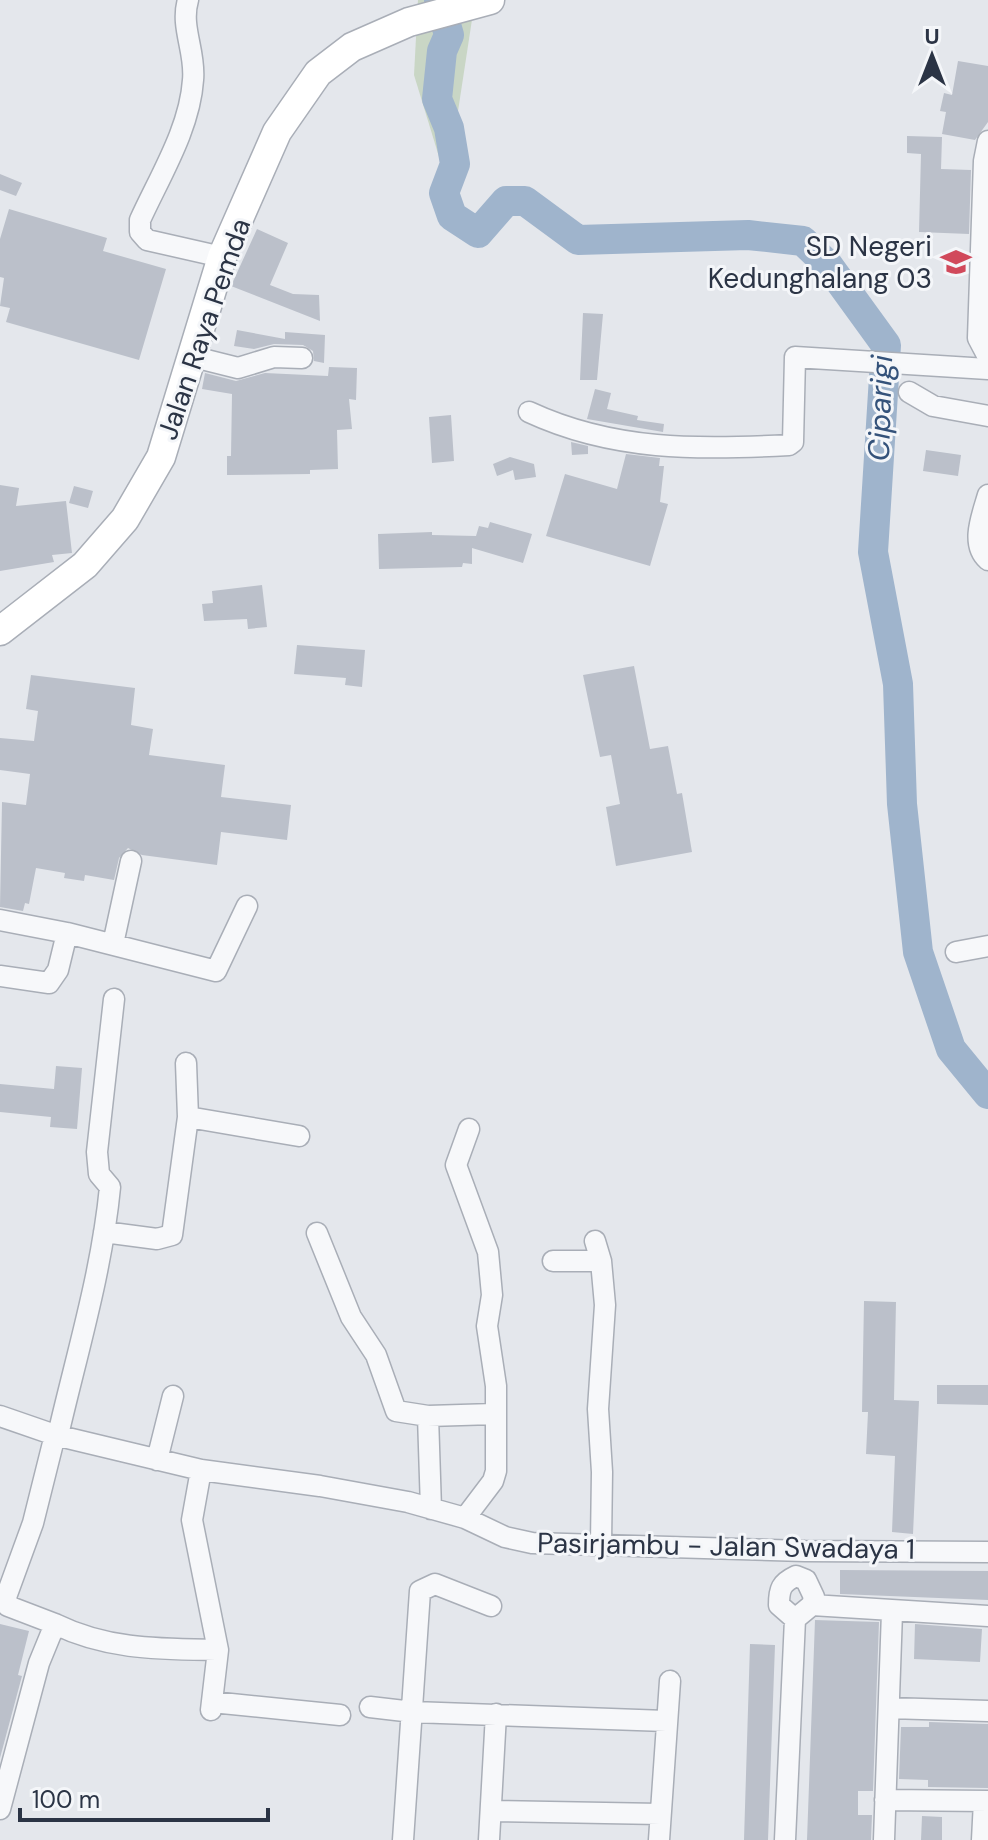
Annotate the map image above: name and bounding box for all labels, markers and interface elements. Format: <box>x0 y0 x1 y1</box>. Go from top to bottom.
north arrow <box>892 16 972 96</box>
text: U <box>924 22 940 51</box>
street label: Jalan Raya Pemda <box>149 213 259 445</box>
place label: SD Negeri Kedunghalang 03 <box>708 228 932 297</box>
school or university icon: SD Negeri Kedunghalang 03 <box>939 245 973 279</box>
water label: Ciparigi <box>859 353 901 462</box>
street label: Pasirjambu - Jalan Swadaya 1 <box>537 1524 915 1568</box>
scale bar <box>20 1772 268 1822</box>
text: 100 m <box>32 1784 100 1815</box>

